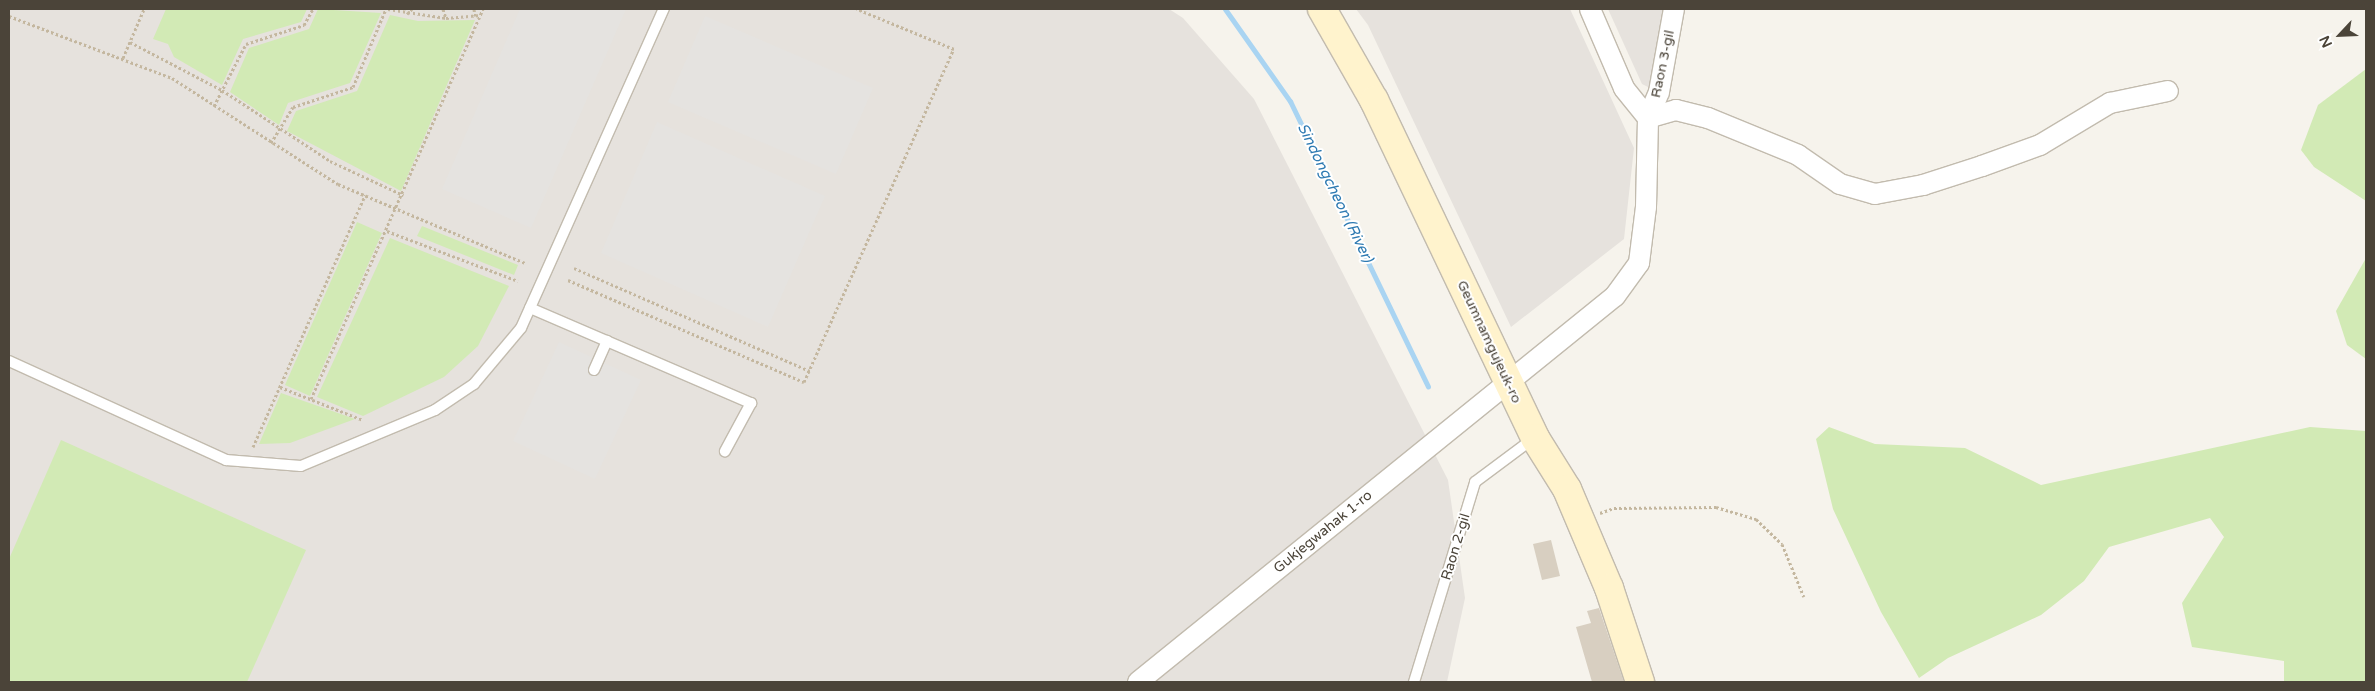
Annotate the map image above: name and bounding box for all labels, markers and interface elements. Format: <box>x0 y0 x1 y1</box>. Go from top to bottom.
north arrow <box>2315 10 2365 60</box>
street label: Raon 3-gil <box>1648 29 1678 99</box>
text: N <box>2316 33 2336 50</box>
water label: Sindongcheon (River) <box>1293 120 1377 266</box>
street label: Geumnamgujeuk-ro <box>1453 278 1525 406</box>
street label: Gukjegwahak 1-ro <box>1270 487 1376 577</box>
street label: Raon 2-gil <box>1438 512 1474 582</box>

